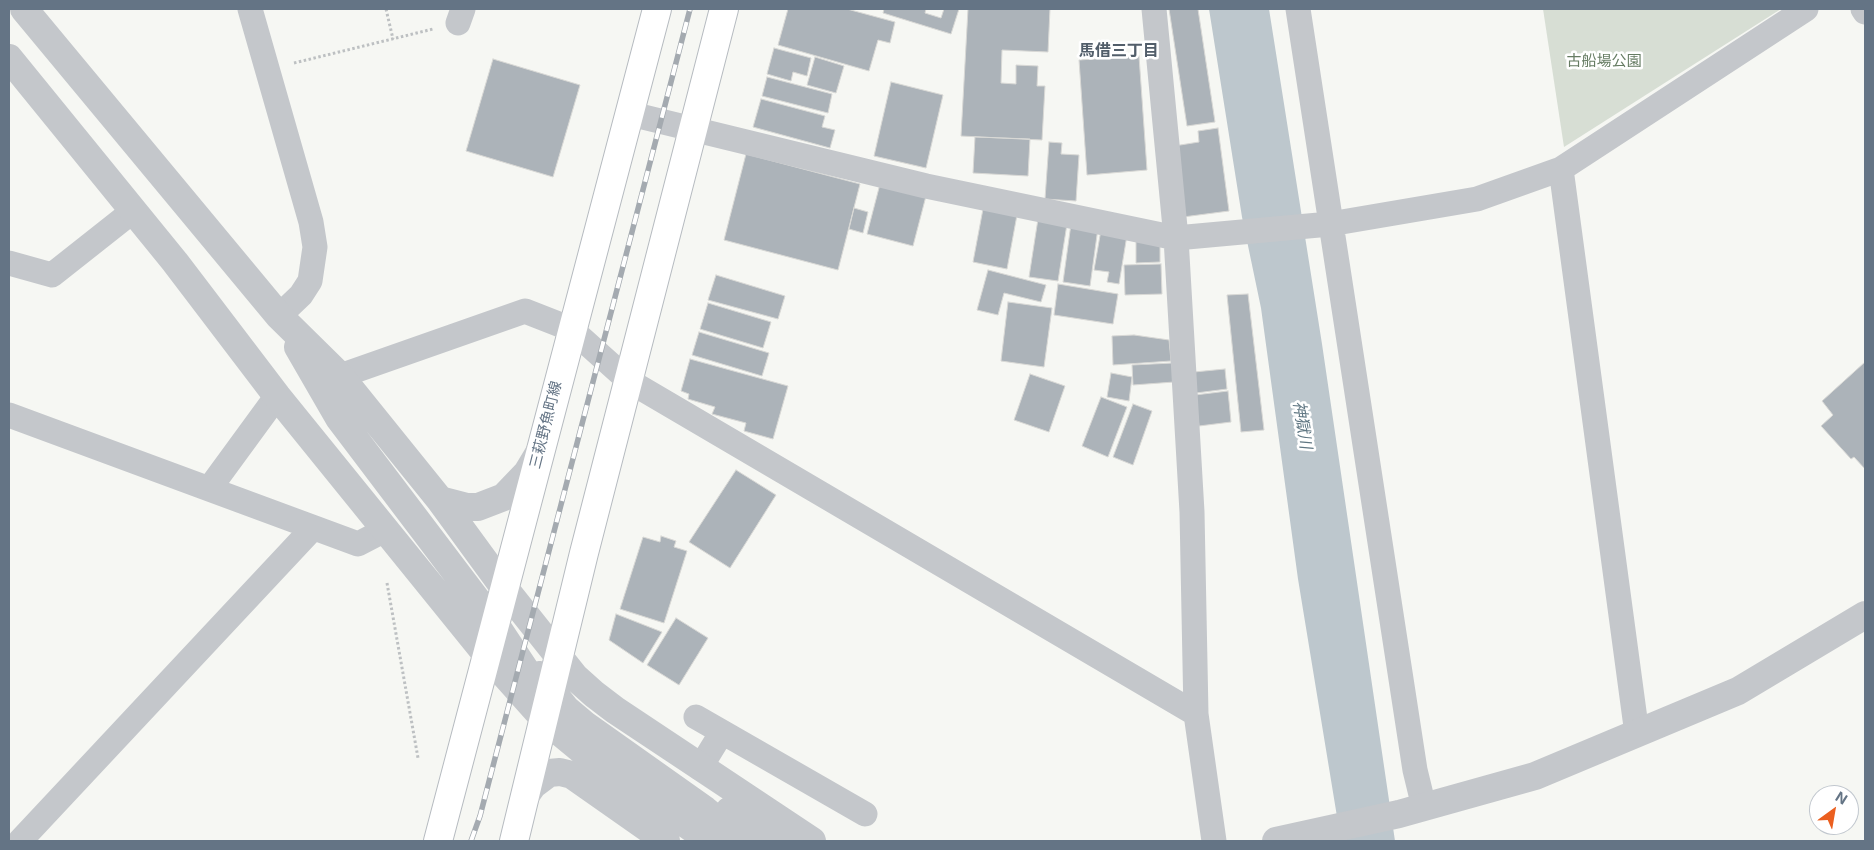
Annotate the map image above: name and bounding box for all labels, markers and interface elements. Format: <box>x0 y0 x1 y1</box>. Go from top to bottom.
district label: 馬借三丁目 <box>1079 41 1159 61</box>
park label: 古船場公園 <box>1567 52 1641 70</box>
street label: 三萩野魚町線 <box>526 379 566 471</box>
water label: 神獄川 <box>1289 400 1315 450</box>
north arrow <box>1809 785 1859 835</box>
text: N <box>1833 788 1851 808</box>

